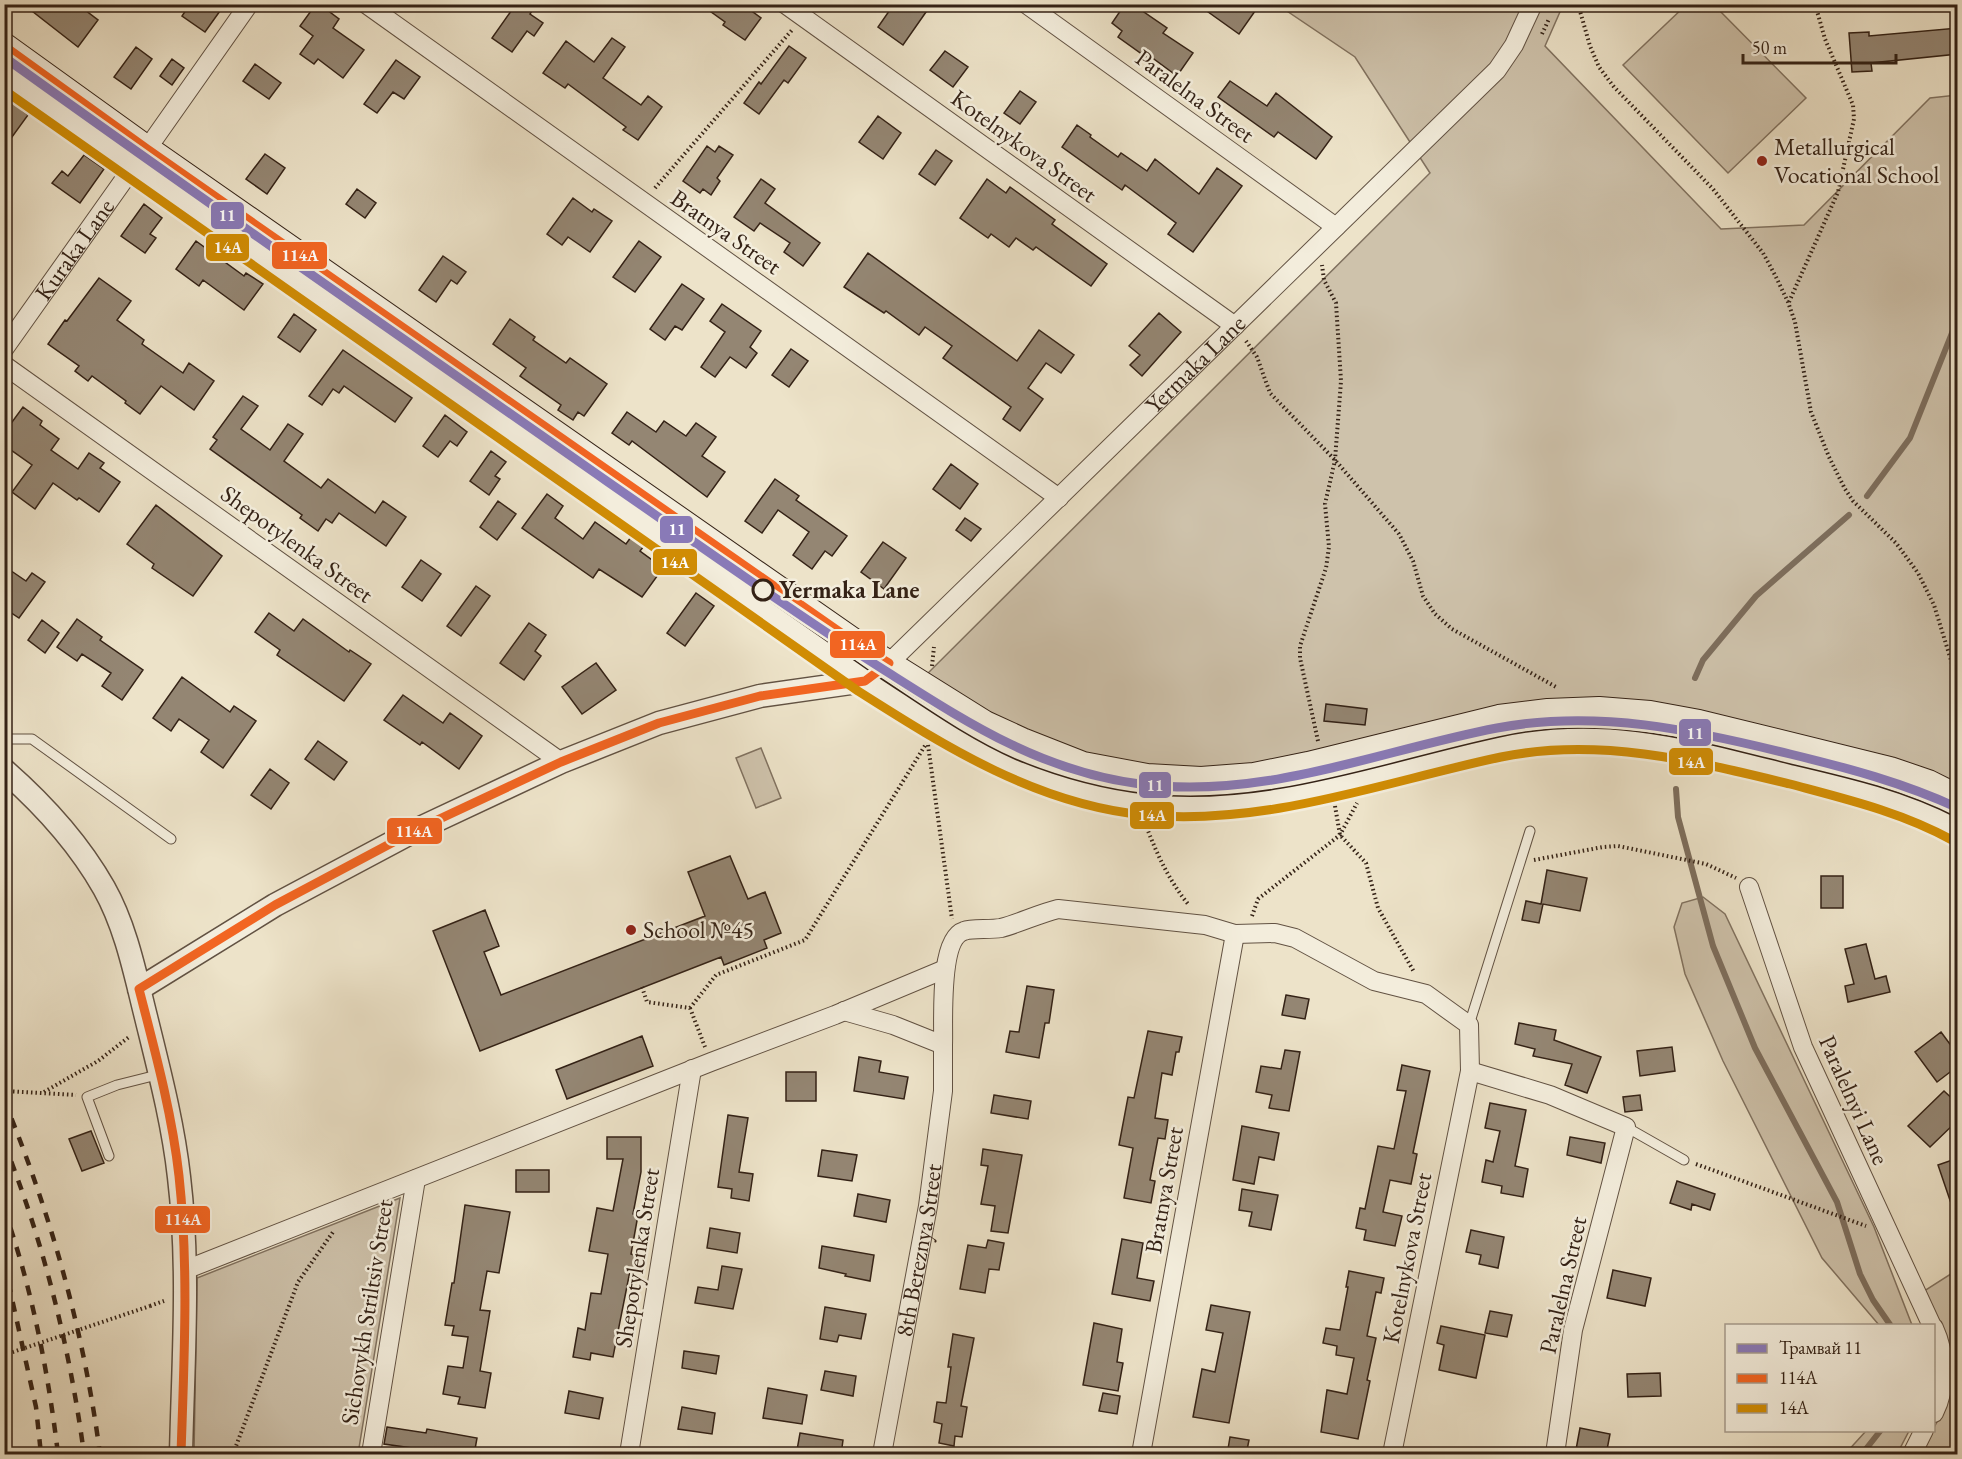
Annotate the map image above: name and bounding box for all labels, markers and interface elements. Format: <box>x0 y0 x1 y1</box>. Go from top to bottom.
scale bar <box>1743 27 1896 65</box>
text: 50 m <box>1752 36 1787 59</box>
street label: Paralelna Street <box>1130 42 1261 150</box>
street label: Kotelnykova Street <box>945 82 1104 209</box>
place label: Metallurgical Vocational School <box>1774 131 1939 190</box>
marker: Metallurgical Vocational School <box>1755 154 1769 168</box>
street label: Bratnya Street <box>665 182 788 281</box>
street label: Kuraka Lane <box>27 192 121 306</box>
line badge: 11 <box>210 201 245 230</box>
text: 11 <box>219 205 235 226</box>
line badge: 14А <box>205 233 250 262</box>
text: 14А <box>214 237 243 258</box>
line badge: 114А <box>271 241 328 270</box>
text: 114А <box>282 245 319 266</box>
street label: Yermaka Lane <box>1138 308 1252 420</box>
street label: Shepotylenka Street <box>215 478 380 610</box>
line badge: 11 <box>659 515 694 544</box>
text: 11 <box>669 519 685 540</box>
line badge: 14А <box>652 548 698 576</box>
text: 14А <box>661 552 690 573</box>
place label: Yermaka Lane <box>779 574 920 605</box>
marker: Yermaka Lane <box>752 579 774 601</box>
line badge: 114А <box>829 630 886 659</box>
text: 114А <box>840 634 877 655</box>
line badge: 11 <box>1678 718 1712 747</box>
text: 11 <box>1687 723 1703 744</box>
line badge: 14А <box>1668 747 1714 776</box>
text: 14А <box>1677 752 1706 773</box>
line badge: 11 <box>1138 771 1172 799</box>
text: 11 <box>1147 775 1163 796</box>
line badge: 14А <box>1129 801 1175 830</box>
text: 14А <box>1138 805 1167 826</box>
line badge: 114А <box>386 817 443 845</box>
text: 114А <box>396 821 433 842</box>
place label: School №45 <box>643 914 754 945</box>
marker: School №45 <box>624 923 638 937</box>
street label: Paralelnyi Lane <box>1812 1030 1897 1169</box>
street label: Bratnya Street <box>1137 1124 1190 1256</box>
street label: 8th Bereznya Street <box>888 1161 948 1339</box>
street label: Shepotylenka Street <box>607 1165 666 1350</box>
street label: Kotelnykova Street <box>1375 1170 1438 1346</box>
street label: Sichovykh Striltsiv Street <box>333 1197 400 1427</box>
line badge: 114А <box>154 1205 211 1234</box>
text: 114А <box>165 1209 202 1230</box>
street label: Paralelna Street <box>1532 1213 1593 1357</box>
legend <box>1725 1324 1935 1432</box>
text: Трамвай 11 <box>1779 1336 1862 1359</box>
text: 114А <box>1779 1366 1818 1389</box>
text: 14А <box>1779 1396 1809 1419</box>

